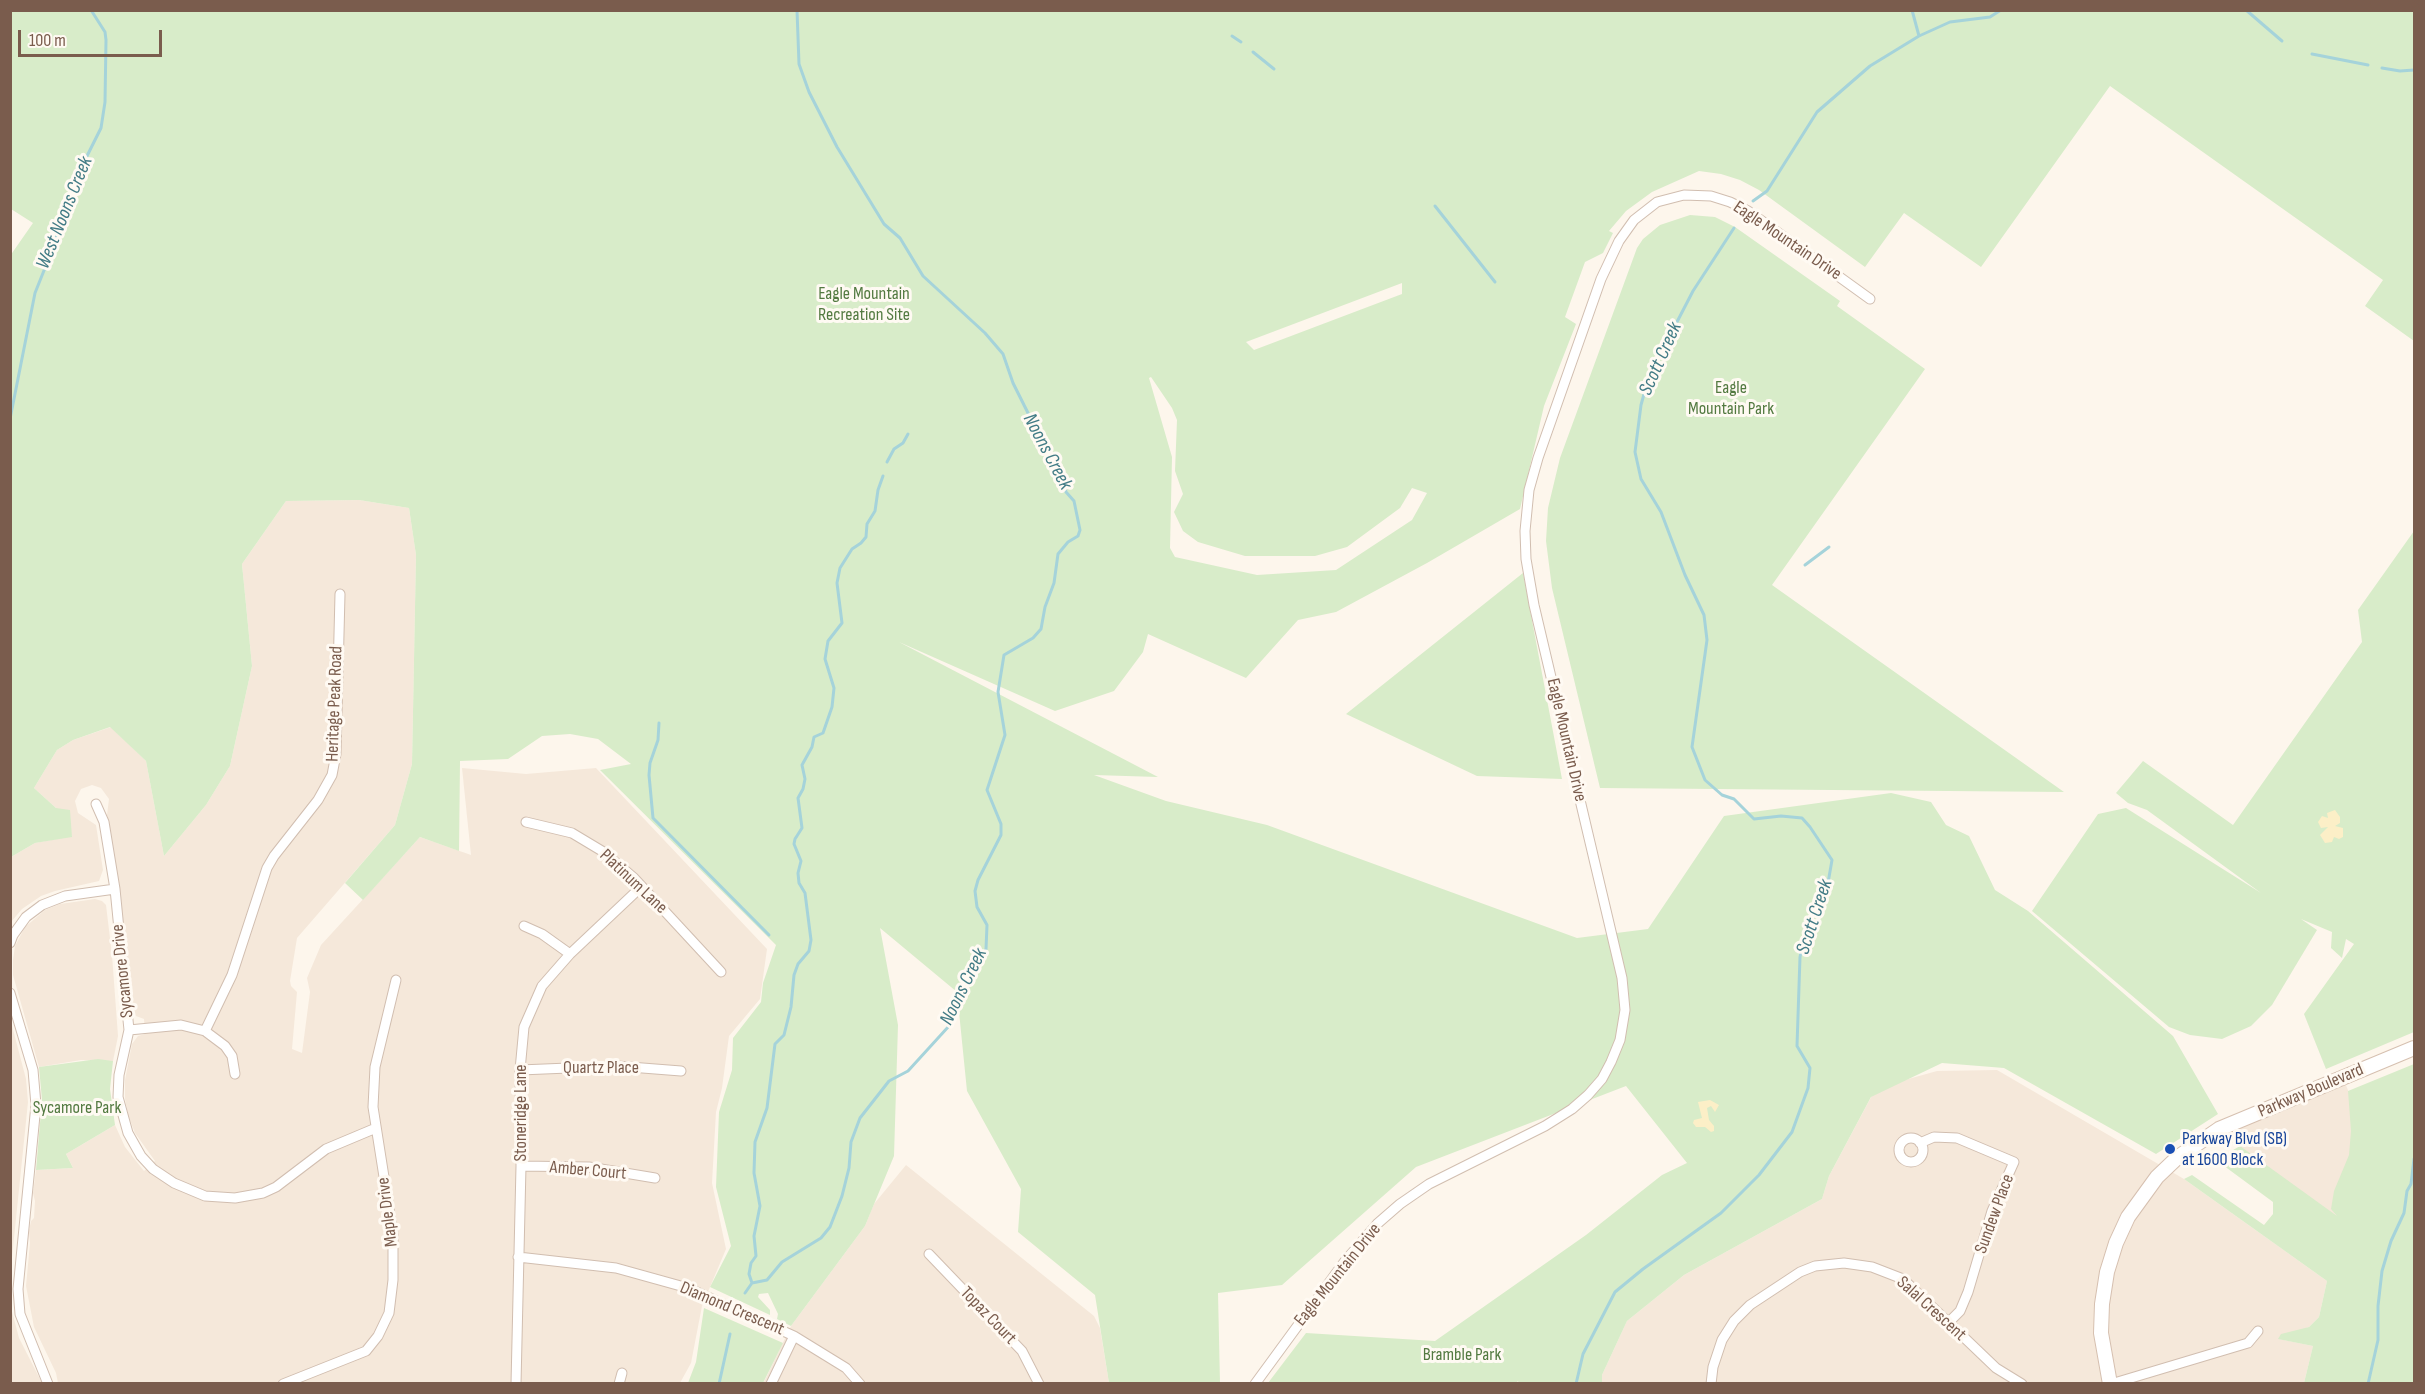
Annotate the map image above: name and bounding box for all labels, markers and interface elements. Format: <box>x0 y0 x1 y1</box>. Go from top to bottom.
scale bar <box>21 18 165 56</box>
text: 100 m <box>29 30 66 51</box>
water label: West Noons Creek <box>32 153 98 273</box>
street label: Eagle Mountain Drive <box>1729 197 1845 285</box>
park label: Eagle Mountain Recreation Site <box>818 283 910 326</box>
water label: Scott Creek <box>1634 319 1688 399</box>
park label: Eagle Mountain Park <box>1688 377 1774 420</box>
water label: Noons Creek <box>1017 410 1077 494</box>
street label: Heritage Peak Road <box>322 646 348 762</box>
street label: Eagle Mountain Drive <box>1541 676 1591 804</box>
street label: Platinum Lane <box>595 845 671 919</box>
water label: Scott Creek <box>1792 877 1838 957</box>
street label: Sycamore Drive <box>107 923 139 1019</box>
water label: Noons Creek <box>935 945 993 1029</box>
street label: Quartz Place <box>563 1057 639 1079</box>
street label: Parkway Boulevard <box>2255 1059 2367 1123</box>
street label: Stoneridge Lane <box>510 1064 532 1162</box>
park label: Sycamore Park <box>33 1097 121 1119</box>
place label: Parkway Blvd (SB) at 1600 Block <box>2182 1128 2287 1170</box>
marker: Parkway Blvd (SB) at 1600 Block <box>2163 1142 2177 1156</box>
street label: Amber Court <box>549 1157 627 1185</box>
street label: Sundew Place <box>1971 1171 2019 1257</box>
street label: Maple Drive <box>373 1176 403 1248</box>
street label: Eagle Mountain Drive <box>1290 1219 1386 1331</box>
street label: Salal Crescent <box>1892 1272 1970 1346</box>
street label: Diamond Crescent <box>677 1277 787 1341</box>
street label: Topaz Court <box>955 1283 1021 1349</box>
park label: Bramble Park <box>1423 1344 1501 1366</box>

